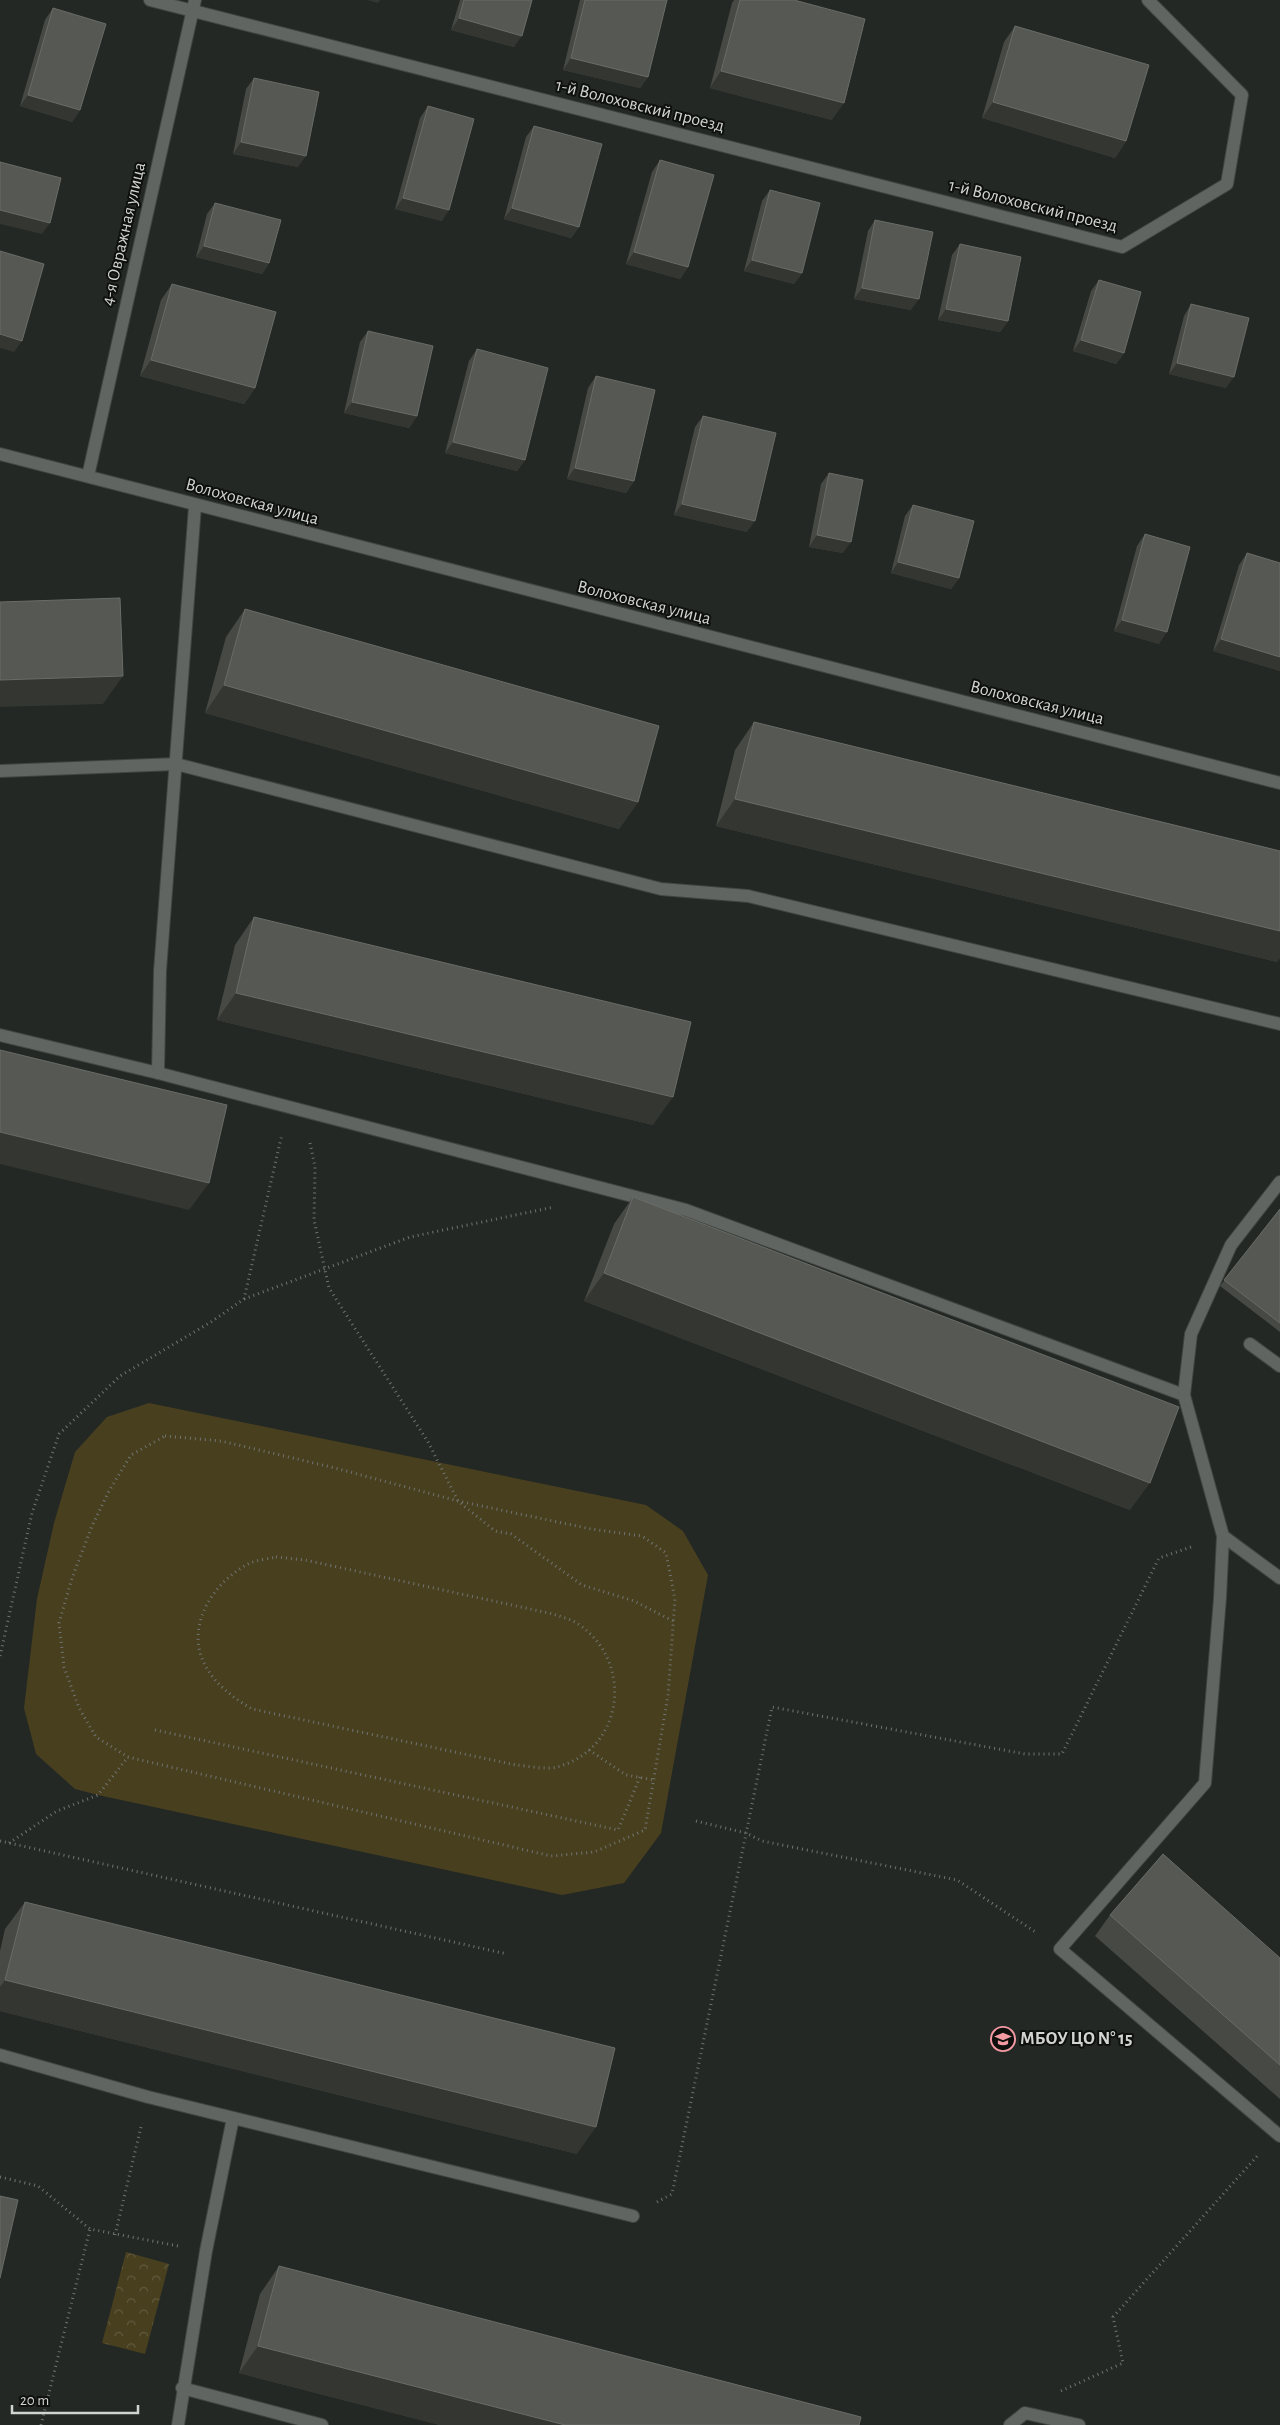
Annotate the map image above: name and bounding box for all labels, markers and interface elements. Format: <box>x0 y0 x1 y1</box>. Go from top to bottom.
street label: 1-й Волоховский проезд <box>554 76 726 136</box>
street label: 4-я Овражная улица <box>99 160 149 308</box>
street label: 1-й Волоховский проезд <box>947 176 1119 236</box>
street label: Волоховская улица <box>183 476 321 528</box>
street label: Волоховская улица <box>575 578 713 628</box>
street label: Волоховская улица <box>968 678 1106 728</box>
school or university icon: МБОУ ЦО N° 15 <box>990 2026 1016 2052</box>
place label: МБОУ ЦО N° 15 <box>1020 2030 1133 2048</box>
scale bar <box>12 2382 139 2414</box>
text: 20 m <box>20 2393 49 2408</box>

